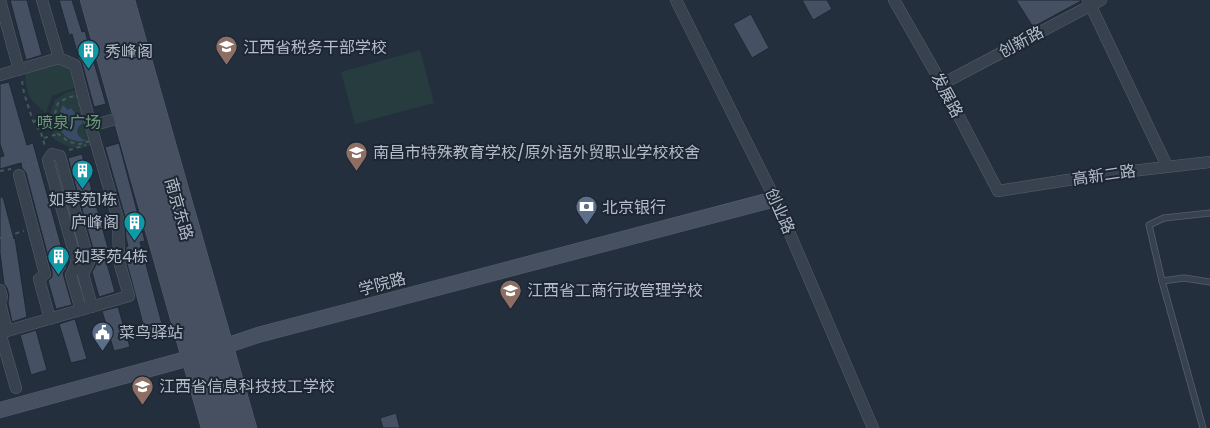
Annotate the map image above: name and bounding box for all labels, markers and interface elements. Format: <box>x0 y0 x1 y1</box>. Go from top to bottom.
street label: 创新路 <box>994 21 1048 63</box>
school or university icon: 江西省税务干部学校 <box>215 35 239 66</box>
place label: 江西省税务干部学校 <box>243 36 387 59</box>
building icon: 秀峰阁 <box>77 39 101 70</box>
place label: 秀峰阁 <box>105 40 153 63</box>
street label: 发展路 <box>926 68 968 122</box>
park label: 喷泉广场 <box>37 111 101 134</box>
school or university icon: 南昌市特殊教育学校/原外语外贸职业学校校舍 <box>345 140 369 171</box>
place label: 南昌市特殊教育学校/原外语外贸职业学校校舍 <box>373 141 701 164</box>
building icon: 如琴苑1栋 <box>71 158 95 189</box>
street label: 高新二路 <box>1071 159 1137 191</box>
street label: 南京东路 <box>159 175 199 243</box>
street label: 创业路 <box>760 184 800 238</box>
place label: 如琴苑1栋 <box>48 188 118 211</box>
bank icon: 北京银行 <box>574 195 598 226</box>
place label: 北京银行 <box>602 196 666 219</box>
building icon: 庐峰阁 <box>123 210 147 241</box>
place label: 庐峰阁 <box>71 211 119 234</box>
building icon: 如琴苑4栋 <box>46 244 70 275</box>
place label: 如琴苑4栋 <box>74 245 148 268</box>
street label: 学院路 <box>356 267 408 301</box>
school or university icon: 江西省工商行政管理学校 <box>499 278 523 309</box>
place label: 江西省工商行政管理学校 <box>527 279 703 302</box>
public building icon: 菜鸟驿站 <box>91 320 115 351</box>
place label: 菜鸟驿站 <box>119 321 183 344</box>
school or university icon: 江西省信息科技技工学校 <box>131 374 155 405</box>
place label: 江西省信息科技技工学校 <box>159 375 335 398</box>

